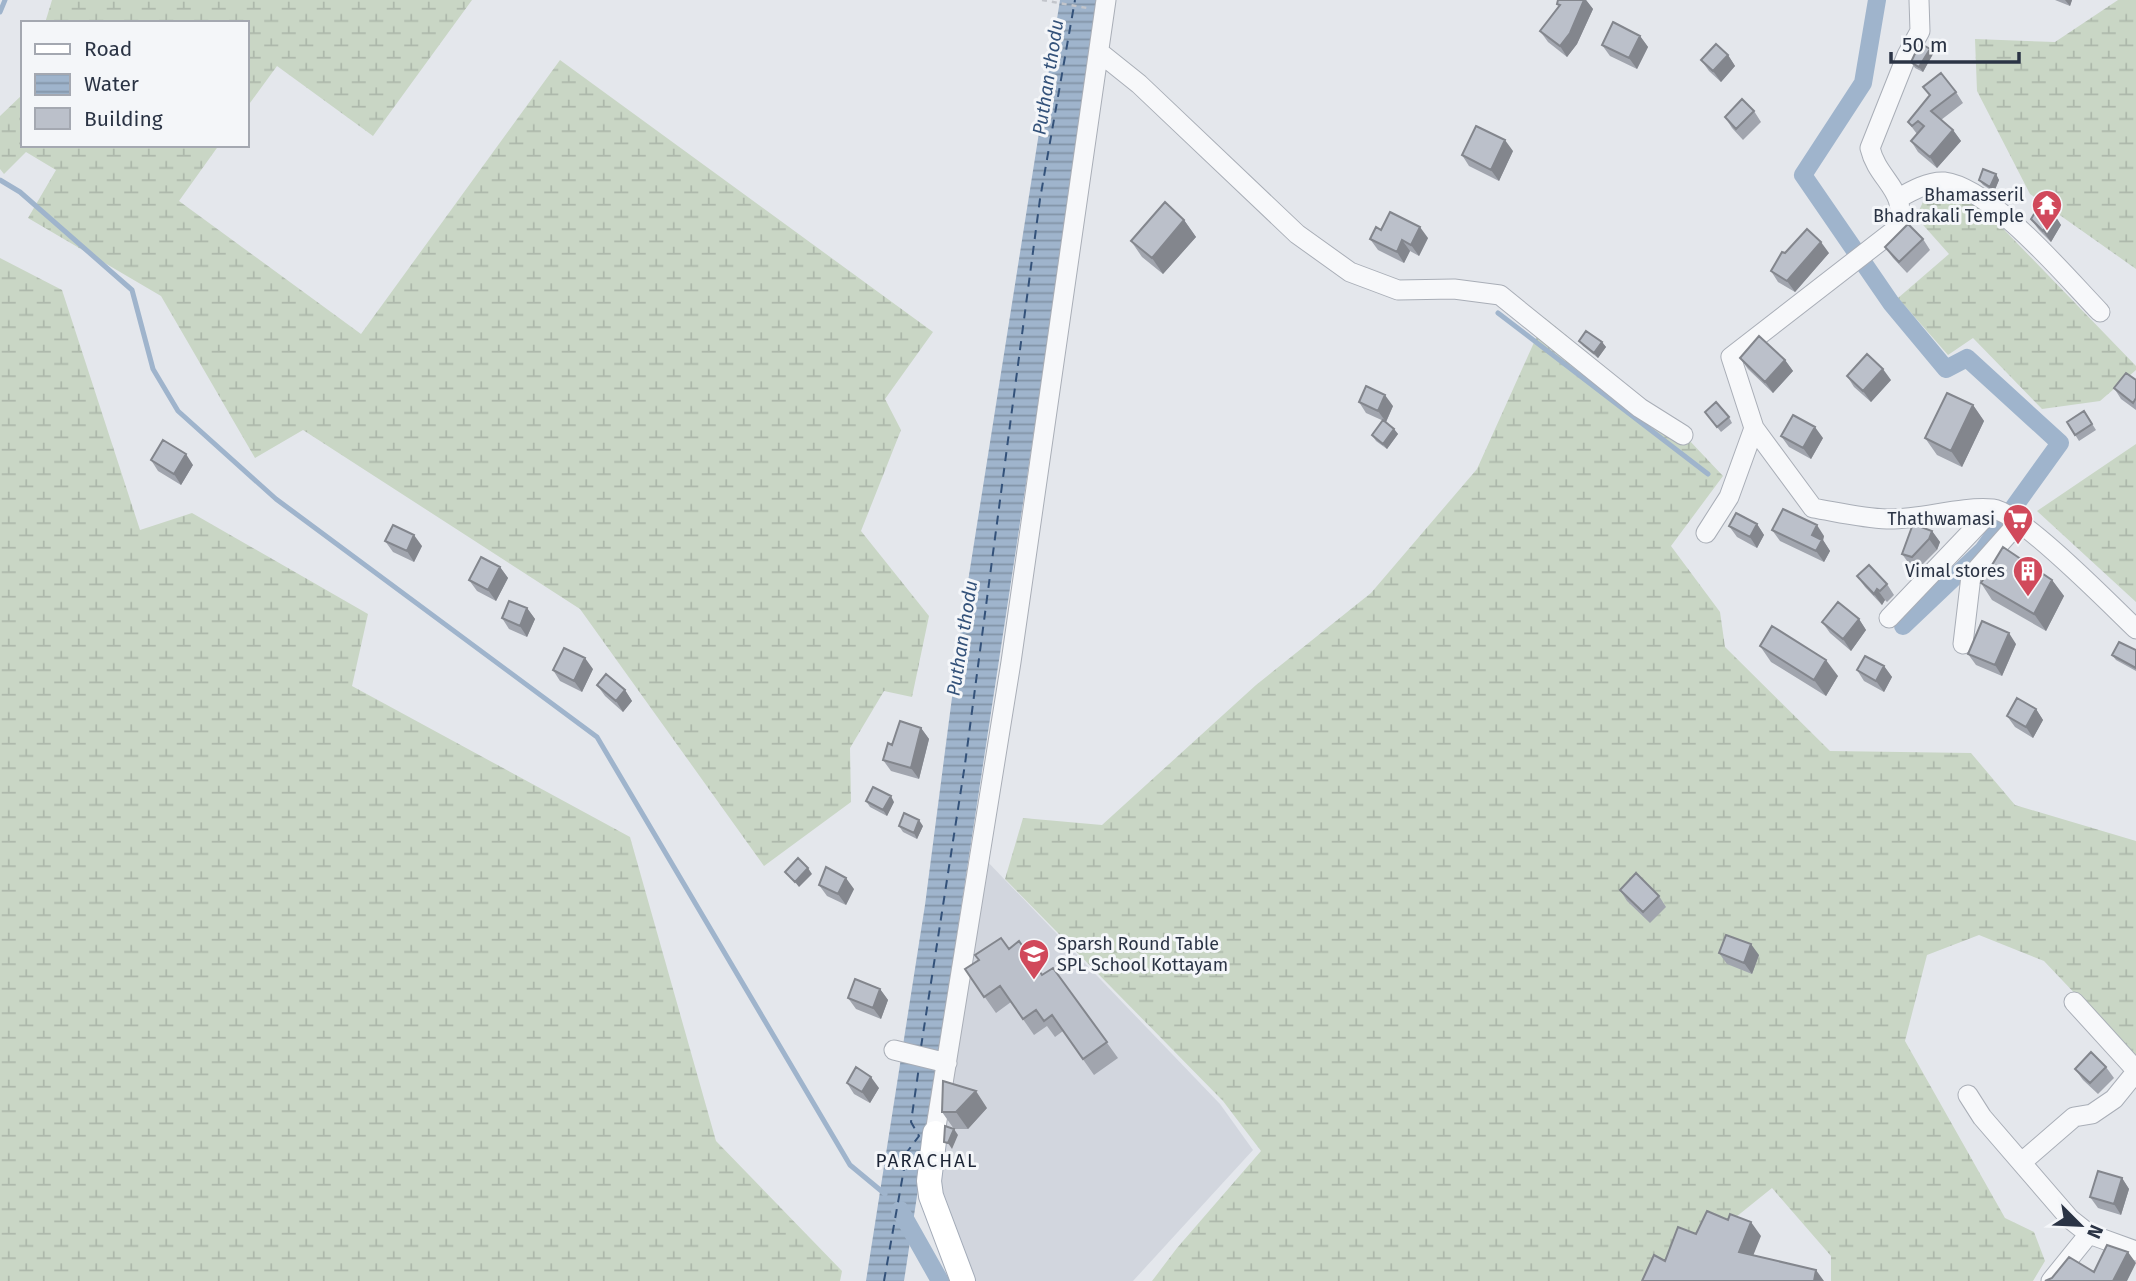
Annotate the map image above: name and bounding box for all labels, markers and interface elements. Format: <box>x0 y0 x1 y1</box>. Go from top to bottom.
water label: Puthan thodu <box>1028 18 1068 136</box>
legend <box>21 21 248 147</box>
scale bar <box>1891 21 2019 65</box>
text: 50 m <box>1902 32 1948 58</box>
text: Road <box>84 36 132 62</box>
text: Water <box>84 71 139 97</box>
text: Building <box>84 106 163 132</box>
place label: Bhamasseril Bhadrakali Temple <box>1873 184 2024 227</box>
temple icon: Bhamasseril Bhadrakali Temple <box>2030 188 2064 232</box>
supermarket icon: Thathwamasi <box>2001 502 2035 546</box>
place label: Thathwamasi <box>1887 508 1995 530</box>
building icon: Vimal stores <box>2011 554 2045 598</box>
place label: Vimal stores <box>1905 560 2005 582</box>
water label: Puthan thodu <box>942 579 982 697</box>
place label: Sparsh Round Table SPL School Kottayam <box>1057 933 1228 976</box>
school or university icon: Sparsh Round Table SPL School Kottayam <box>1017 937 1051 981</box>
district label: PARACHAL <box>876 1149 978 1172</box>
north arrow <box>2045 1190 2115 1260</box>
text: N <box>2082 1221 2108 1242</box>

